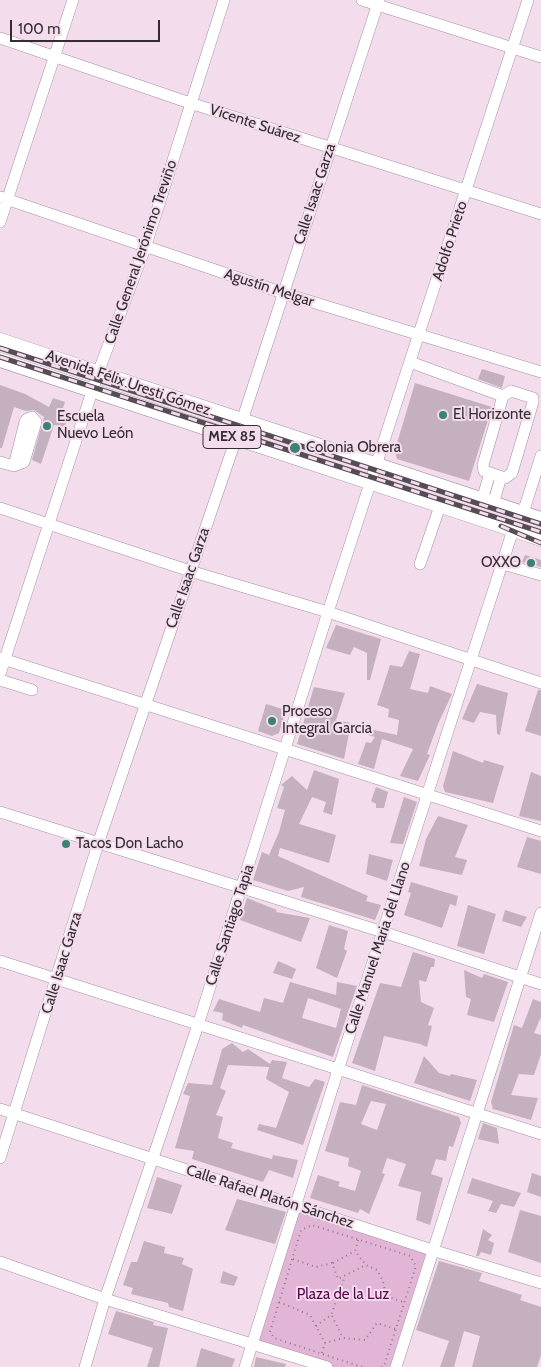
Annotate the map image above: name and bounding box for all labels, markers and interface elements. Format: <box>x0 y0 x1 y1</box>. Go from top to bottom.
scale bar <box>12 10 162 42</box>
text: 100 m <box>18 20 60 38</box>
street label: Vicente Suárez <box>207 101 303 147</box>
street label: Calle Isaac Garza <box>290 141 340 247</box>
street label: Calle General Jerónimo Treviño <box>101 158 181 346</box>
street label: Adolfo Prieto <box>429 199 471 283</box>
street label: Agustín Melgar <box>222 265 316 311</box>
street label: Avenida Félix Uresti Gómez <box>43 346 213 420</box>
place label: El Horizonte <box>453 406 531 424</box>
place label: Escuela Nuevo León <box>57 408 133 443</box>
marker: El Horizonte <box>437 409 449 421</box>
marker: Escuela Nuevo León <box>41 420 53 432</box>
road number: MEX 85 <box>203 426 261 448</box>
place label: Colonia Obrera <box>306 439 401 457</box>
marker: Colonia Obrera <box>288 441 302 455</box>
street label: Calle Isaac Garza <box>162 525 214 631</box>
place label: OXXO <box>481 554 521 572</box>
marker: OXXO <box>525 557 537 569</box>
place label: Proceso Integral Garcia <box>282 703 372 738</box>
marker: Proceso Integral Garcia <box>266 715 278 727</box>
place label: Tacos Don Lacho <box>76 835 184 853</box>
marker: Tacos Don Lacho <box>60 838 72 850</box>
street label: Calle Manuel Maria del Llano <box>342 860 414 1036</box>
street label: Calle Santiago Tapia <box>202 862 258 988</box>
street label: Calle Isaac Garza <box>38 910 86 1016</box>
street label: Calle Rafael Platón Sánchez <box>184 1161 356 1233</box>
park label: Plaza de la Luz <box>297 1286 389 1304</box>

